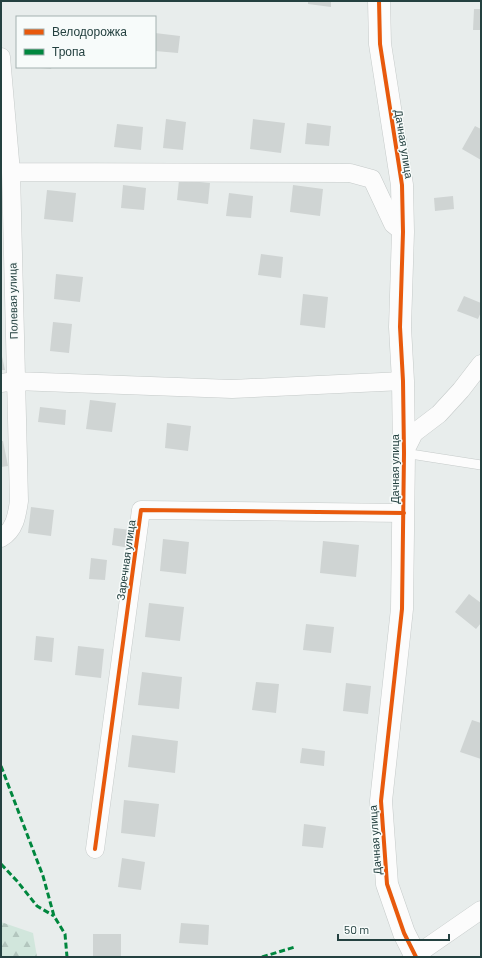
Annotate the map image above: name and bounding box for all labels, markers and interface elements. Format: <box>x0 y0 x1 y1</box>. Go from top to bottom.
legend <box>16 16 156 68</box>
text: Велодорожка <box>52 24 127 39</box>
text: Тропа <box>52 44 86 59</box>
street label: Дачная улица <box>393 109 416 180</box>
street label: Полевая улица <box>5 262 20 339</box>
street label: Дачная улица <box>388 433 401 504</box>
street label: Заречная улица <box>113 518 138 601</box>
street label: Дачная улица <box>366 804 383 875</box>
scale bar <box>338 916 449 942</box>
text: 50 m <box>344 922 369 936</box>

